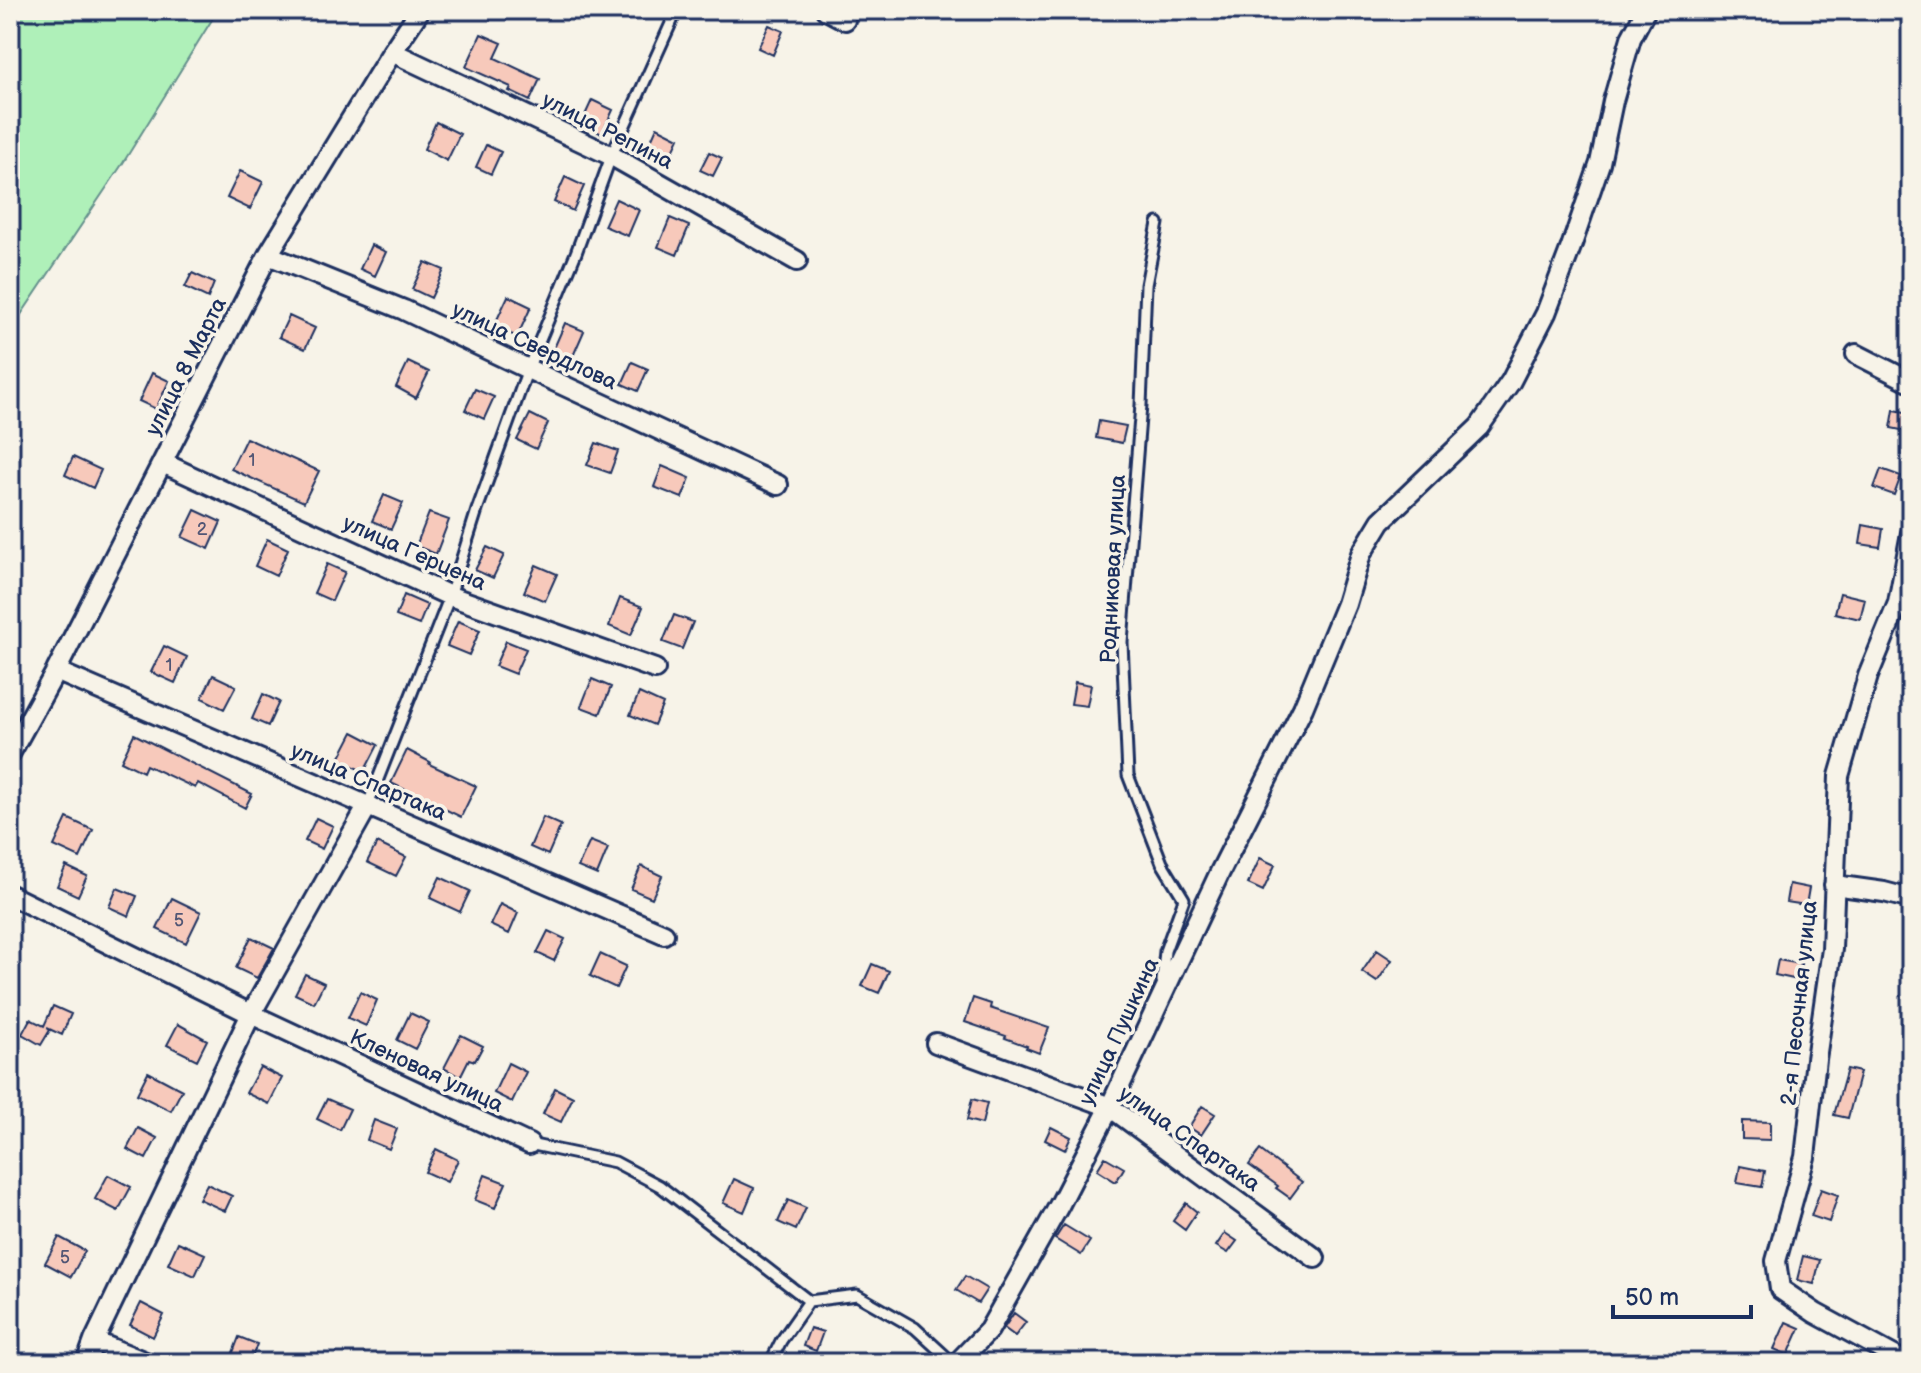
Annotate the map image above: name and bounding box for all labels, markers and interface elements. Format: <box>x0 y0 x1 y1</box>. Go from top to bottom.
street label: улица Репина <box>537 87 677 176</box>
street label: улица 8 Марта <box>140 293 233 440</box>
street label: улица Свердлова <box>447 296 621 396</box>
house number: 1 <box>249 450 255 471</box>
street label: Родниковая улица <box>1095 474 1132 664</box>
street label: улица Герцена <box>338 510 490 597</box>
house number: 2 <box>197 519 208 540</box>
house number: 1 <box>166 655 172 676</box>
street label: улица Спартака <box>286 737 450 827</box>
street label: 2-я Песочная улица <box>1775 899 1824 1107</box>
house number: 5 <box>174 910 184 931</box>
street label: улица Пушкина <box>1073 953 1165 1110</box>
street label: Кленовая улица <box>345 1024 507 1119</box>
street label: улица Спартака <box>1113 1080 1265 1198</box>
house number: 5 <box>60 1247 70 1268</box>
scale bar <box>1613 1269 1751 1319</box>
text: 50 m <box>1625 1283 1679 1312</box>

